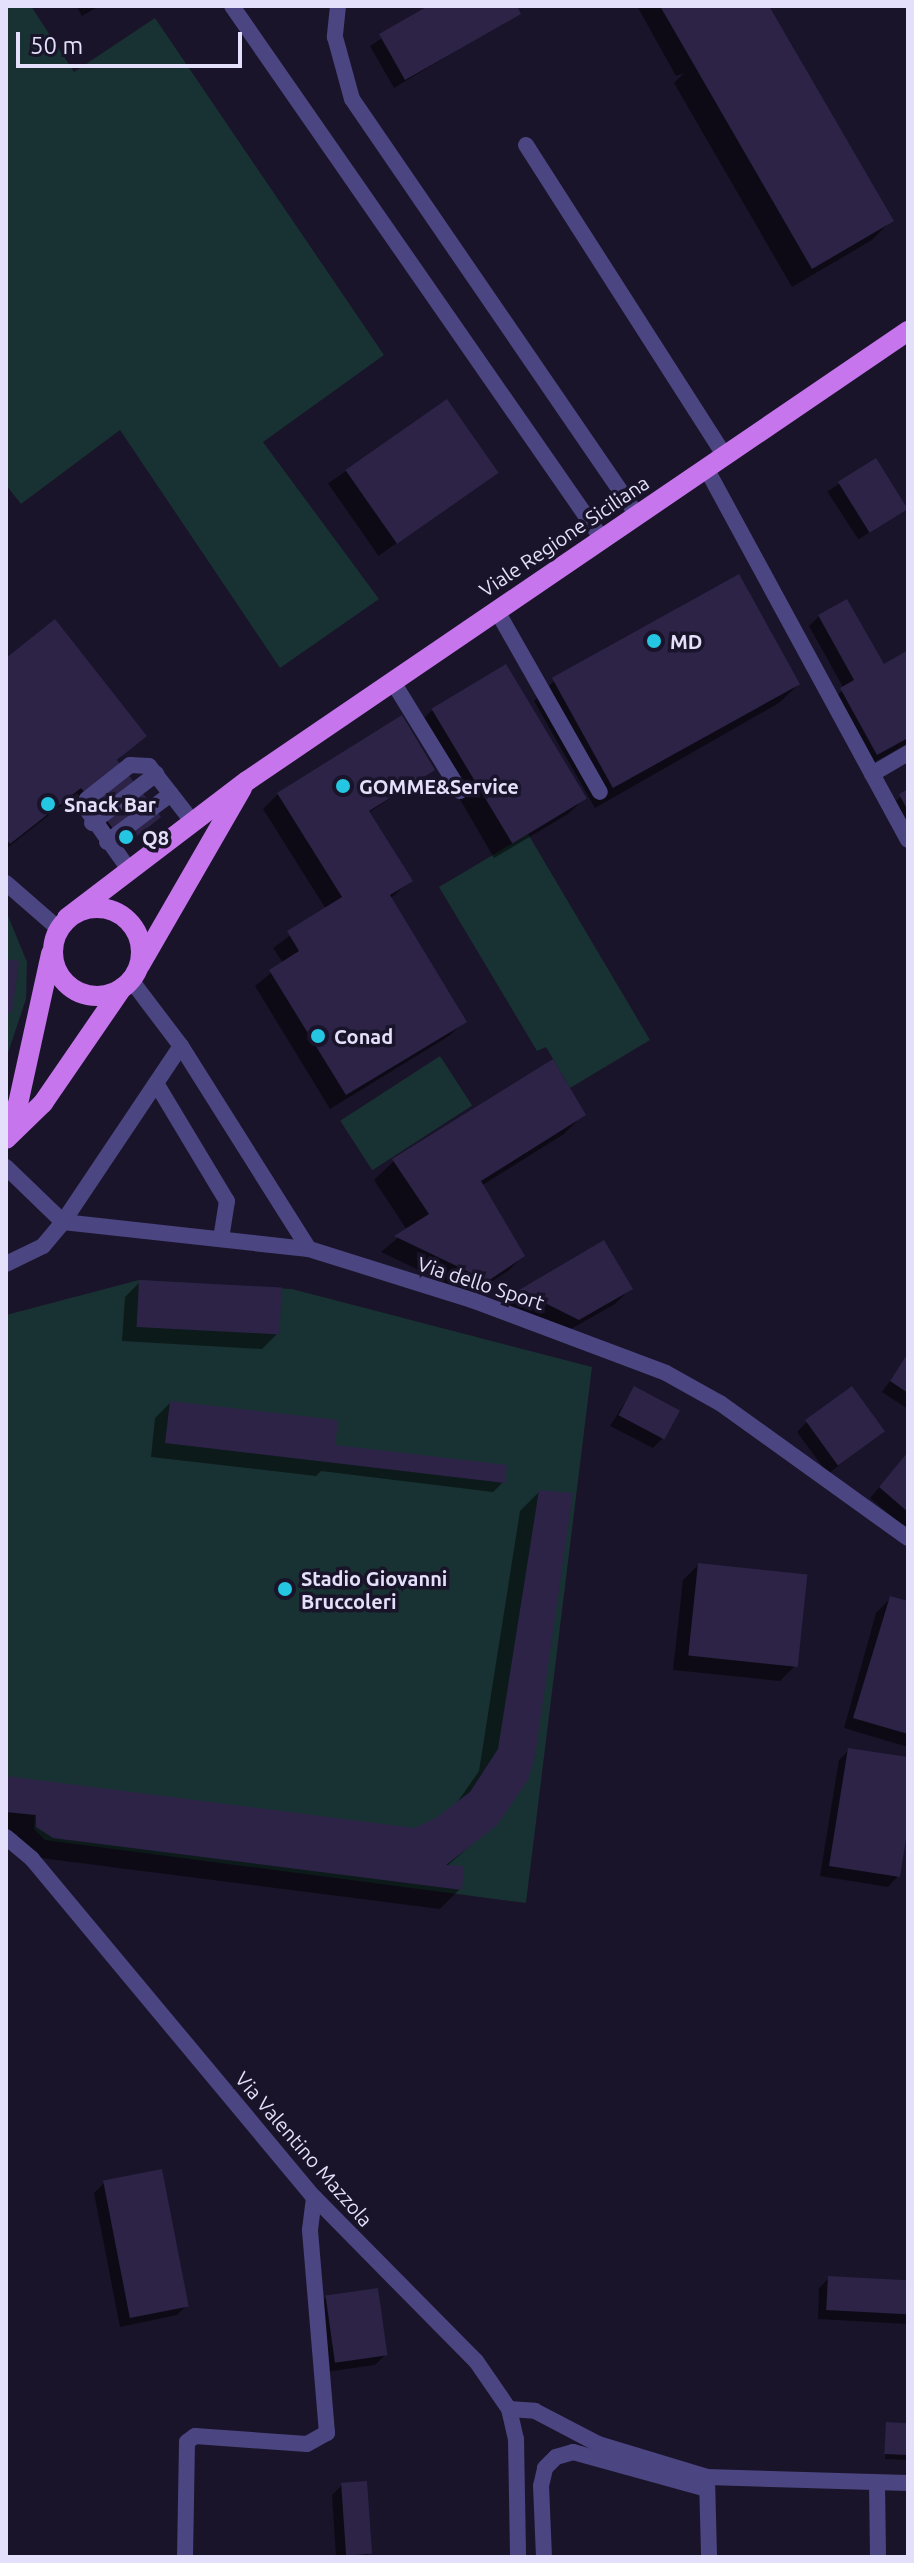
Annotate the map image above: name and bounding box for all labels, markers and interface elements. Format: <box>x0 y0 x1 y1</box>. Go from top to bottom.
scale bar <box>20 16 246 66</box>
text: 50 m <box>30 32 83 59</box>
street label: Viale Regione Siciliana <box>475 470 653 602</box>
place label: MD <box>670 629 702 653</box>
marker: MD <box>645 632 663 650</box>
place label: GOMME&Service <box>359 774 519 798</box>
marker: GOMME&Service <box>334 777 352 795</box>
place label: Snack Bar <box>64 792 156 816</box>
marker: Snack Bar <box>39 795 57 813</box>
place label: Q8 <box>142 825 169 849</box>
marker: Q8 <box>117 828 135 846</box>
place label: Conad <box>334 1024 393 1048</box>
marker: Conad <box>309 1027 327 1045</box>
street label: Via dello Sport <box>415 1251 547 1315</box>
place label: Stadio Giovanni Bruccoleri <box>301 1566 447 1613</box>
marker: Stadio Giovanni Bruccoleri <box>276 1580 294 1598</box>
street label: Via Valentino Mazzola <box>230 2067 378 2231</box>

